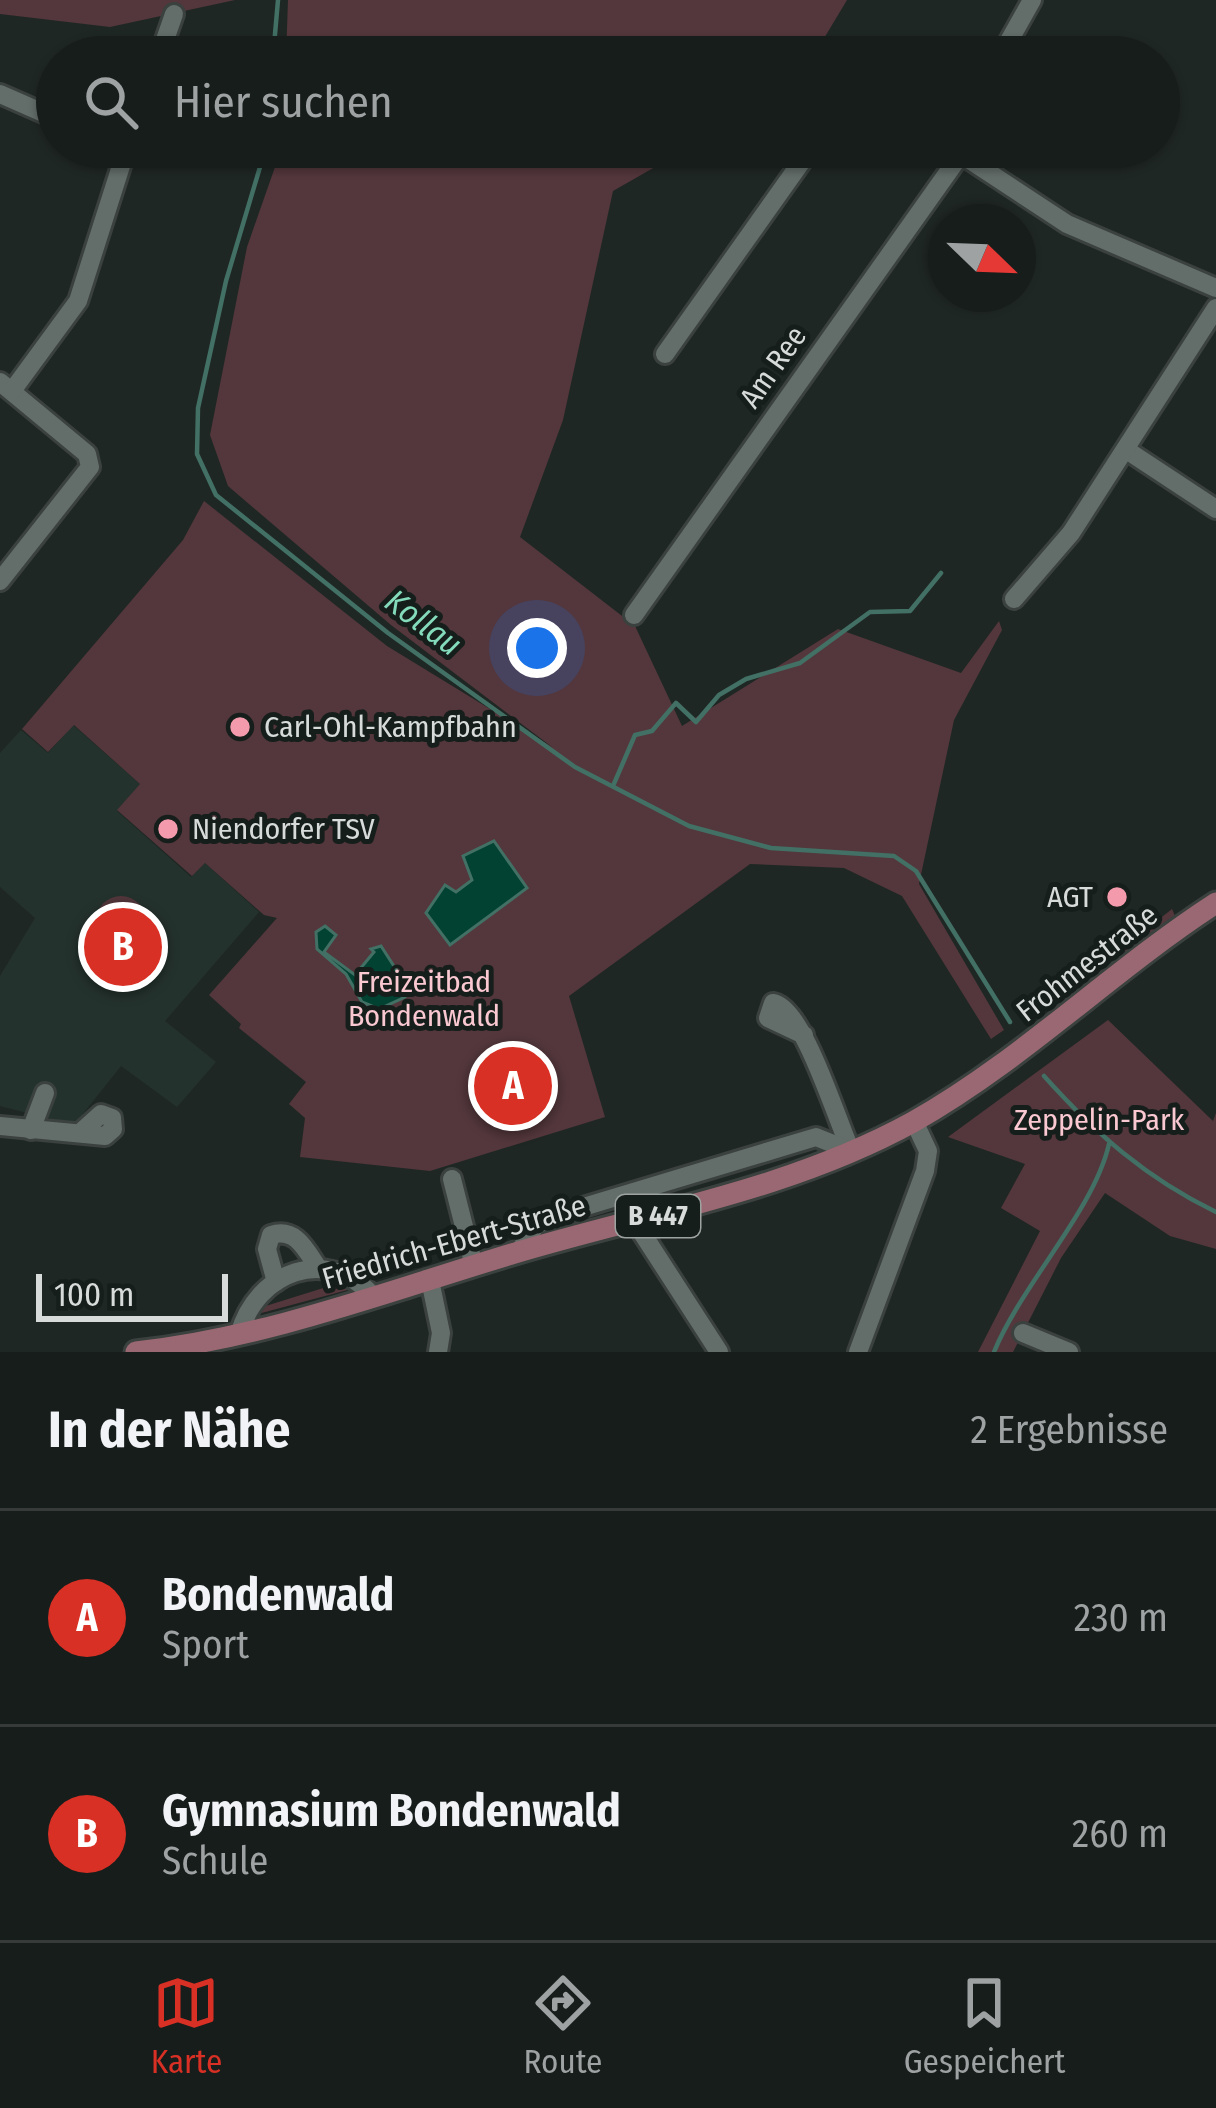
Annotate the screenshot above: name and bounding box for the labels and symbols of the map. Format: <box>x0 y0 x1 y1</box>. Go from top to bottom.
north arrow <box>928 204 1036 312</box>
street label: Am Ree <box>732 319 814 415</box>
water label: Kollau <box>377 581 470 665</box>
your location <box>507 618 567 678</box>
place label: Carl-Ohl-Kampfbahn <box>264 709 517 745</box>
marker: Carl-Ohl-Kampfbahn <box>227 714 253 740</box>
place label: Niendorfer TSV <box>192 811 376 847</box>
marker: Niendorfer TSV <box>155 816 181 842</box>
place label: AGT <box>1047 879 1093 915</box>
marker: AGT <box>1104 884 1130 910</box>
street label: Frohmestraße <box>1009 897 1165 1029</box>
pin: B <box>84 902 162 992</box>
park label: Freizeitbad Bondenwald <box>348 964 500 1034</box>
pin: A <box>474 1041 552 1131</box>
park label: Zeppelin-Park <box>1014 1102 1184 1138</box>
street label: Friedrich-Ebert-Straße <box>318 1187 590 1297</box>
road number: B 447 <box>616 1195 700 1237</box>
scale bar <box>36 1268 228 1321</box>

